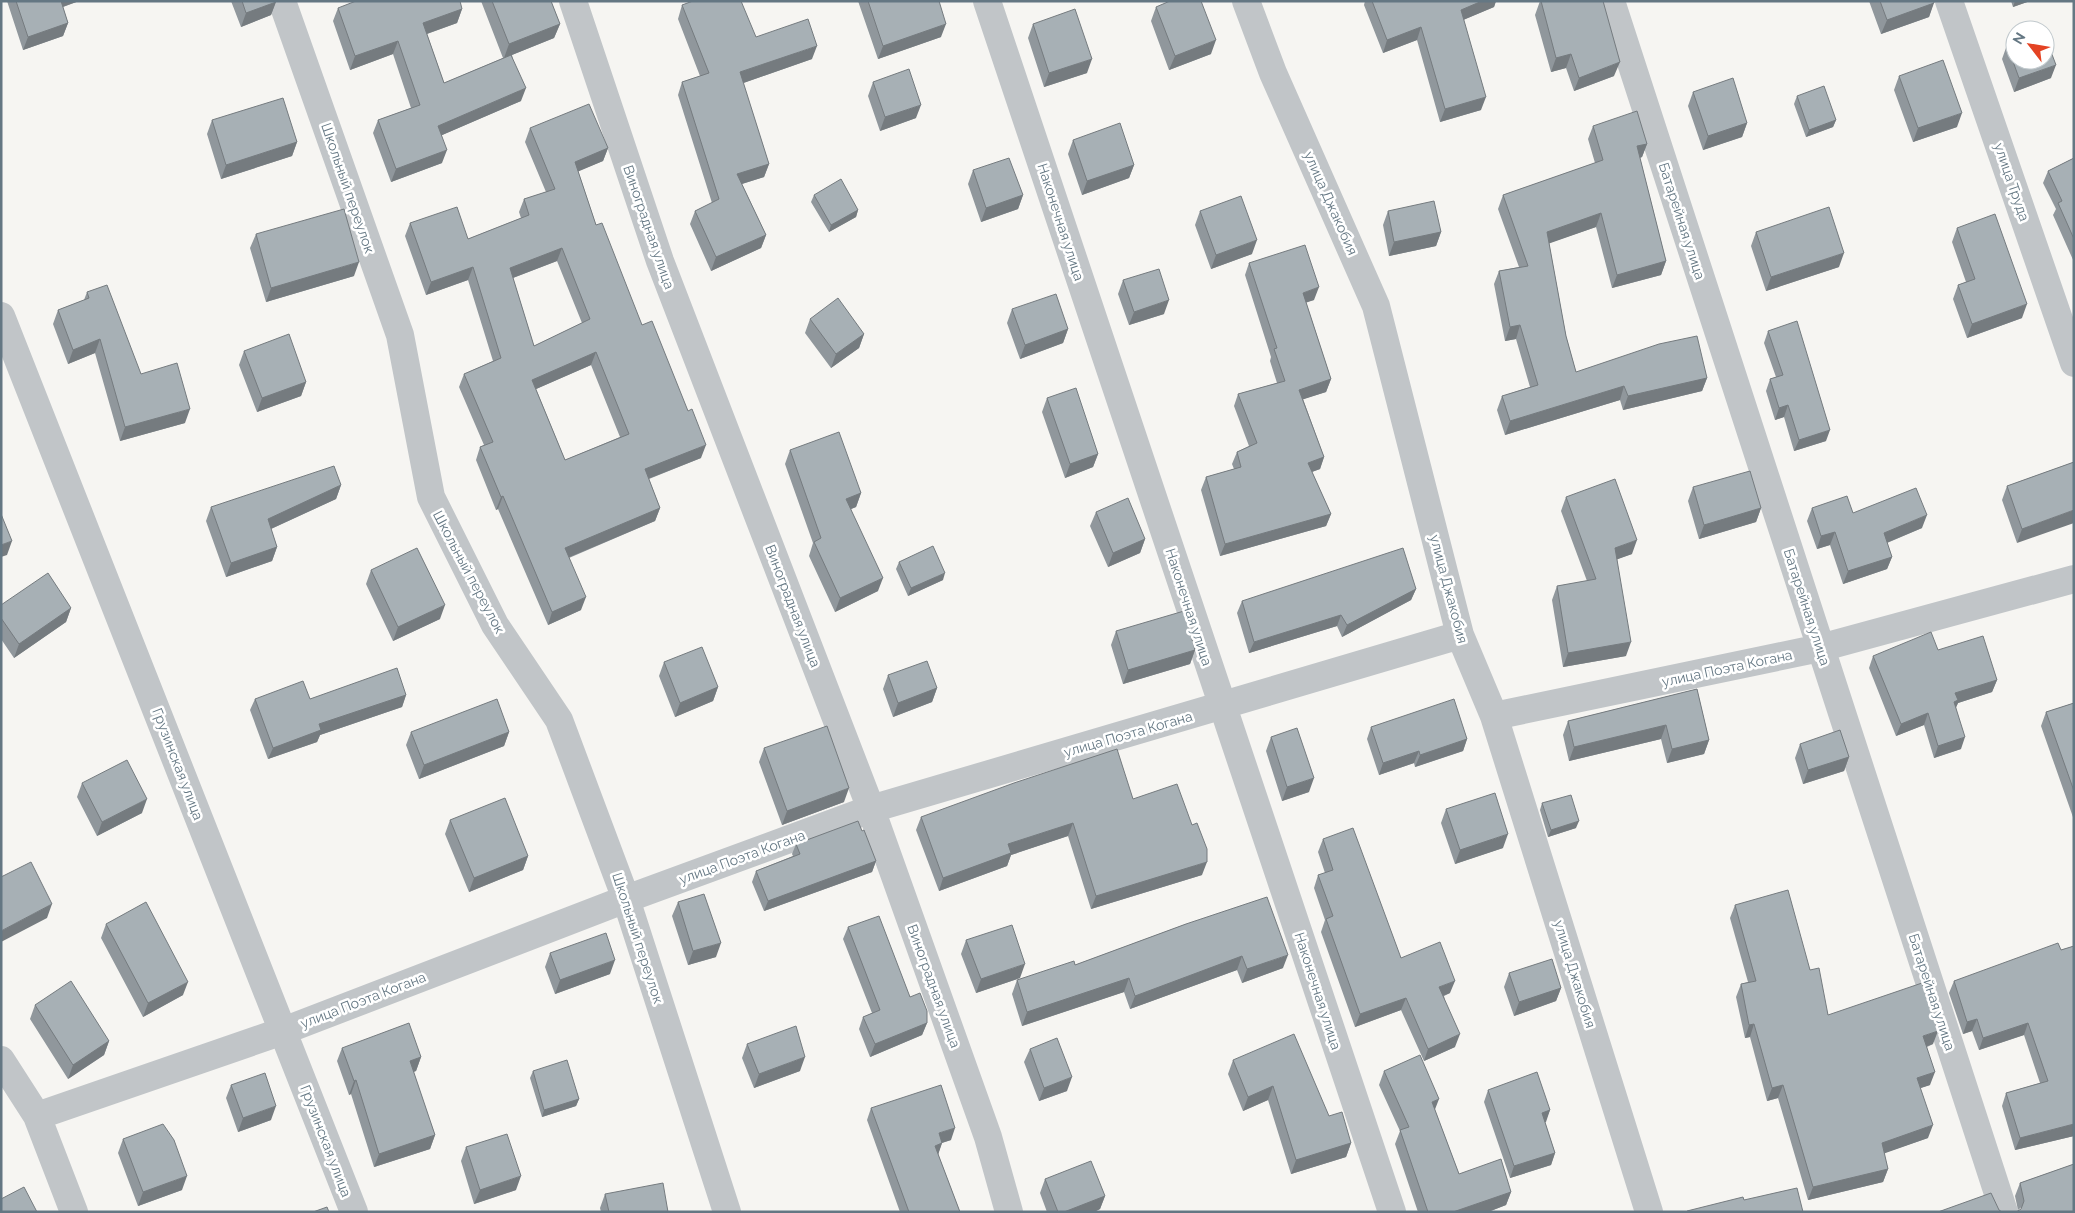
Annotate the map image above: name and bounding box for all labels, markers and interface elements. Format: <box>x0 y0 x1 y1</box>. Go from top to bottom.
north arrow <box>2005 20 2055 70</box>
text: N <box>2009 30 2028 47</box>
street label: Школьный переулок <box>318 121 378 255</box>
street label: улица Труда <box>1991 141 2033 223</box>
street label: улица Джакобия <box>1301 149 1361 257</box>
street label: Наконечная улица <box>1034 161 1088 283</box>
street label: Батарейная улица <box>1656 161 1708 281</box>
street label: Виноградная улица <box>620 163 678 291</box>
street label: Школьный переулок <box>430 508 508 636</box>
street label: улица Джакобия <box>1427 533 1471 645</box>
street label: Виноградная улица <box>762 542 824 670</box>
street label: Наконечная улица <box>1162 546 1216 668</box>
street label: Батарейная улица <box>1781 547 1833 667</box>
street label: улица Поэта Когана <box>1660 646 1794 690</box>
street label: Грузинская улица <box>149 706 207 822</box>
street label: улица Поэта Когана <box>1062 708 1194 760</box>
street label: улица Поэта Когана <box>677 827 807 887</box>
street label: Школьный переулок <box>609 870 667 1006</box>
street label: улица Джакобия <box>1551 918 1599 1030</box>
street label: Виноградная улица <box>904 922 964 1050</box>
street label: Наконечная улица <box>1291 930 1345 1052</box>
street label: Батарейная улица <box>1906 932 1958 1052</box>
street label: улица Поэта Когана <box>298 969 428 1031</box>
street label: Грузинская улица <box>297 1083 355 1199</box>

